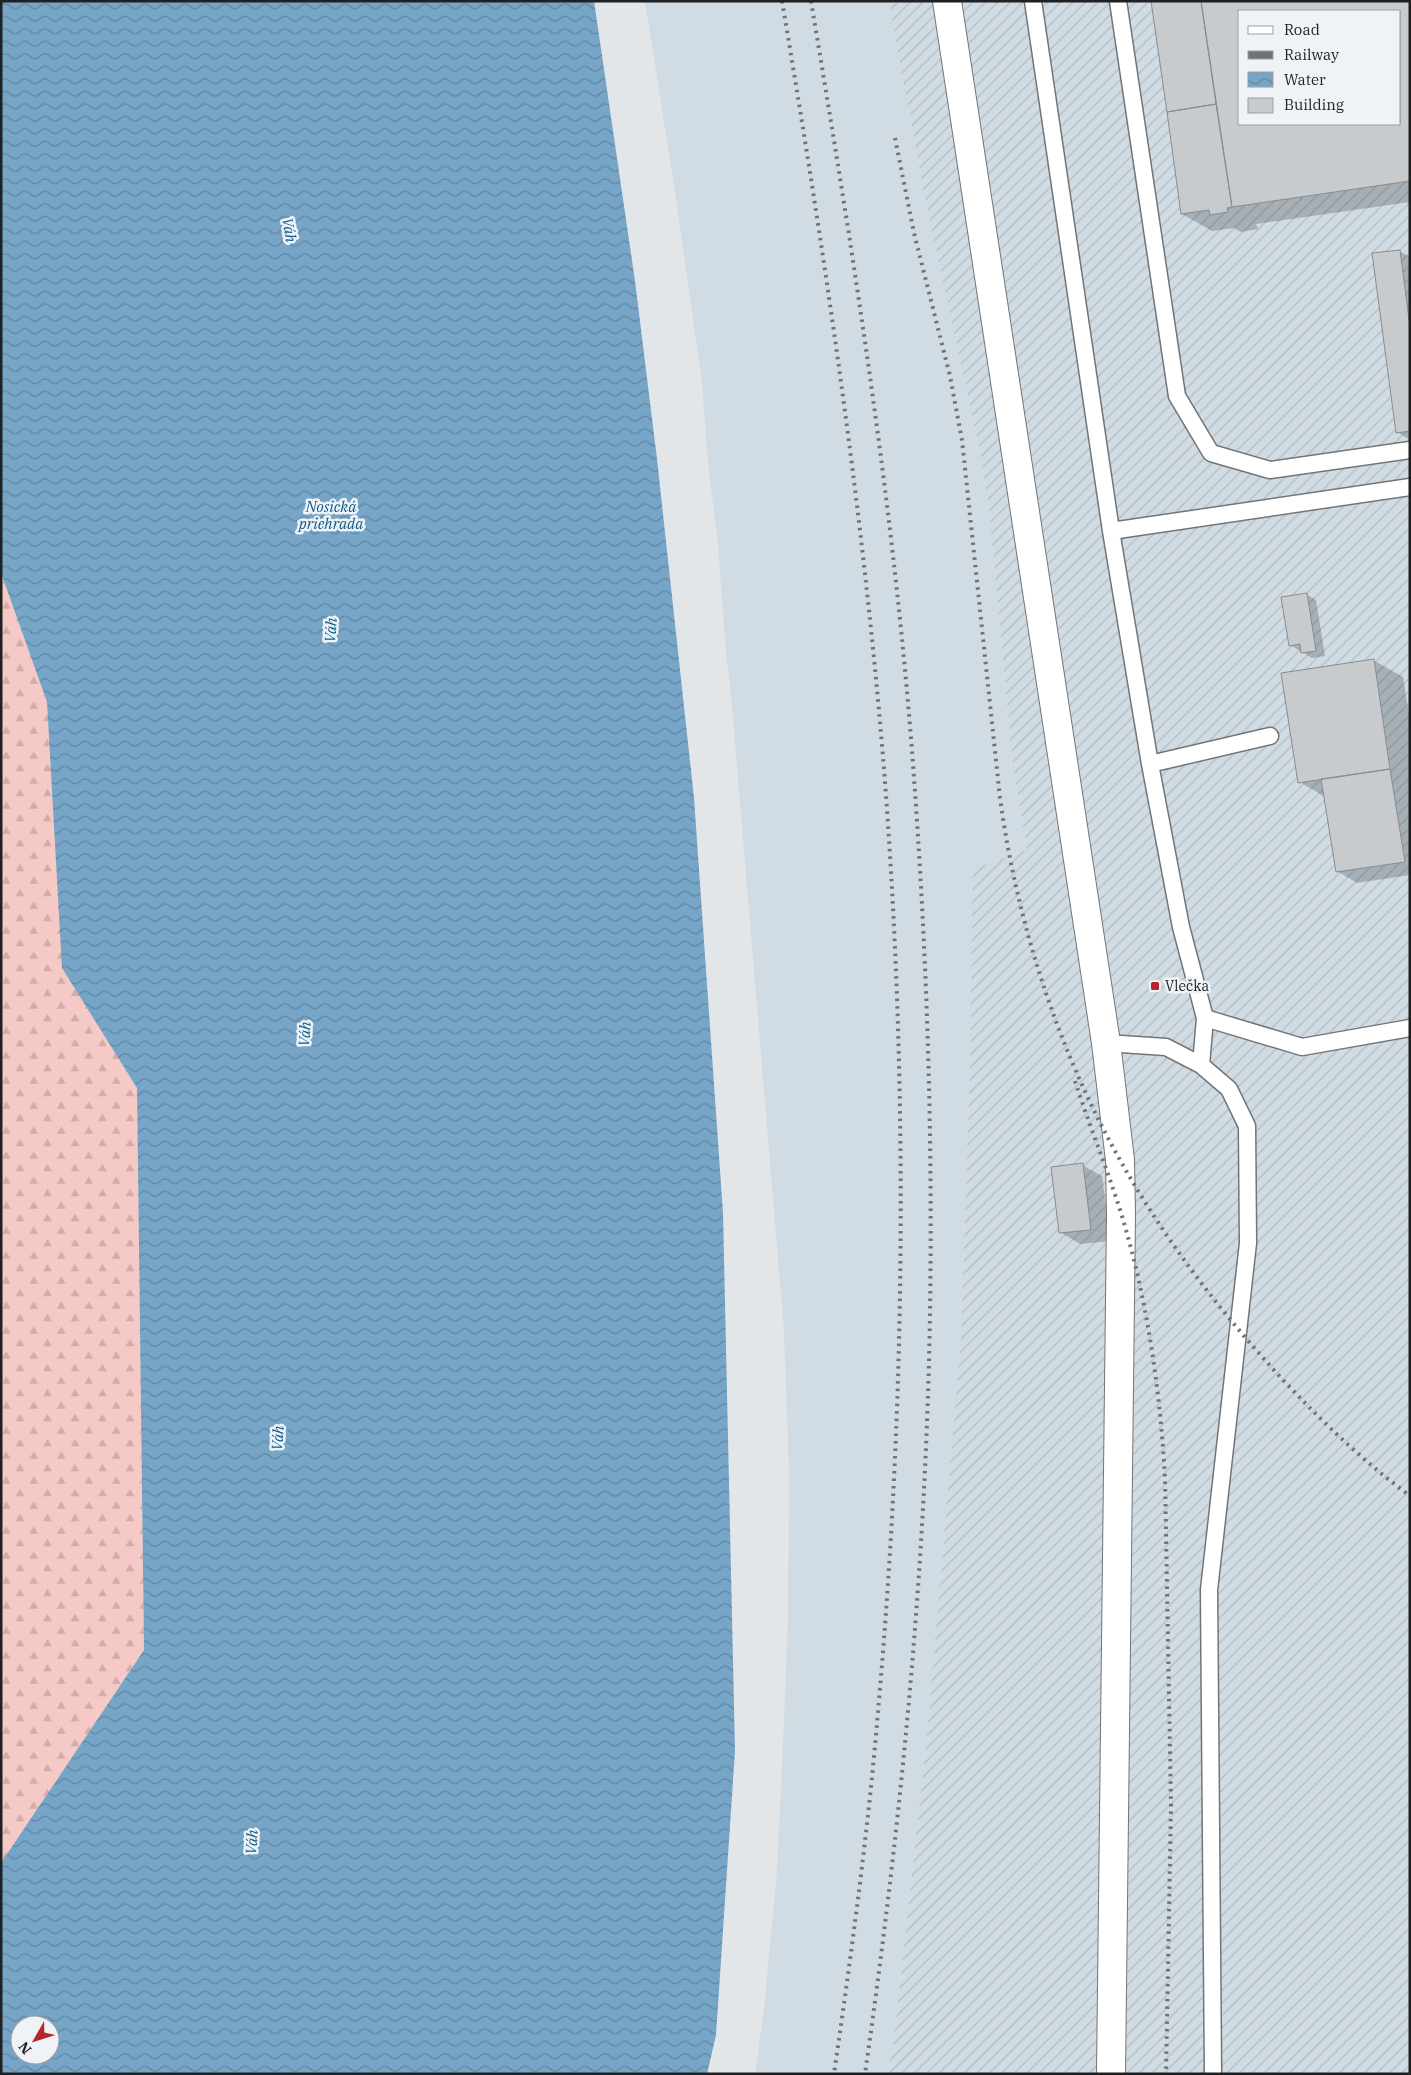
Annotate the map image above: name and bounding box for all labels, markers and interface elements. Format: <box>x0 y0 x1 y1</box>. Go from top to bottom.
legend <box>1238 10 1401 125</box>
text: Road <box>1284 20 1320 39</box>
text: Railway <box>1284 45 1339 64</box>
text: Water <box>1284 70 1326 89</box>
text: Building <box>1284 95 1344 114</box>
water label: Váh <box>278 216 301 245</box>
water label: Nosická priehrada <box>297 497 364 533</box>
water label: Váh <box>320 616 341 643</box>
place label: Vlečka <box>1165 977 1209 995</box>
marker: Vlečka <box>1149 980 1161 992</box>
water label: Váh <box>294 1020 315 1047</box>
water label: Váh <box>267 1424 288 1451</box>
water label: Váh <box>241 1828 262 1855</box>
north arrow <box>10 2015 60 2065</box>
text: N <box>14 2038 35 2058</box>

